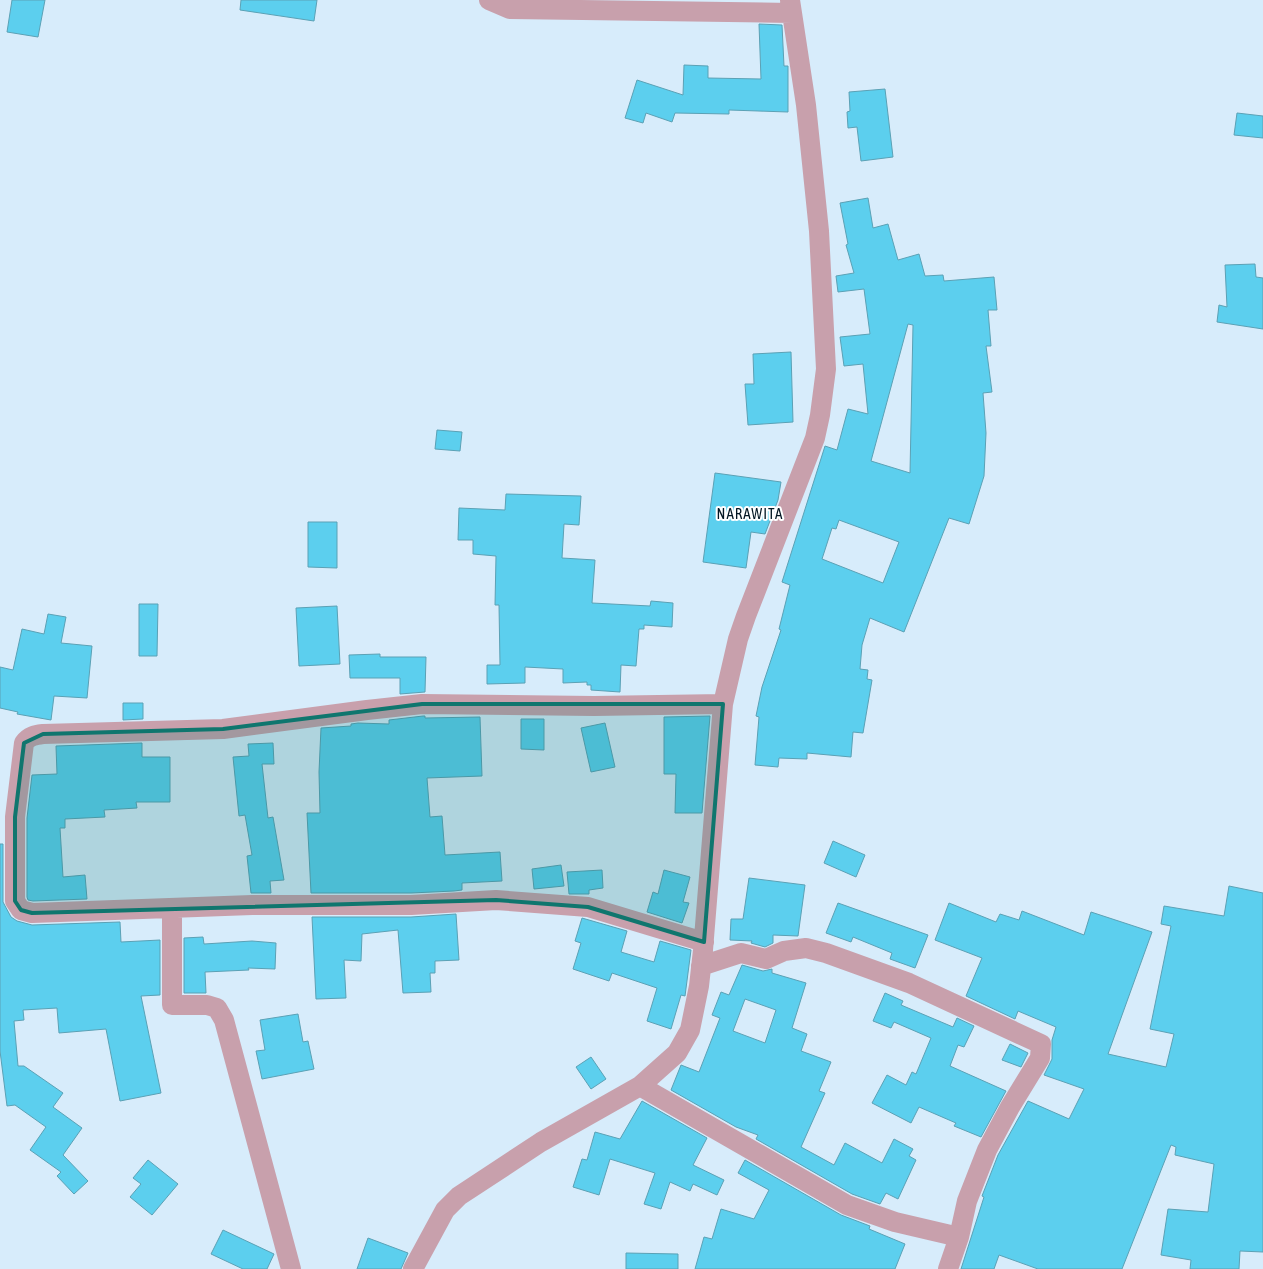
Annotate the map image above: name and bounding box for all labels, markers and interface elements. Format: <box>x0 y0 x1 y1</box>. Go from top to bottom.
district label: NARAWITA <box>717 505 783 522</box>

